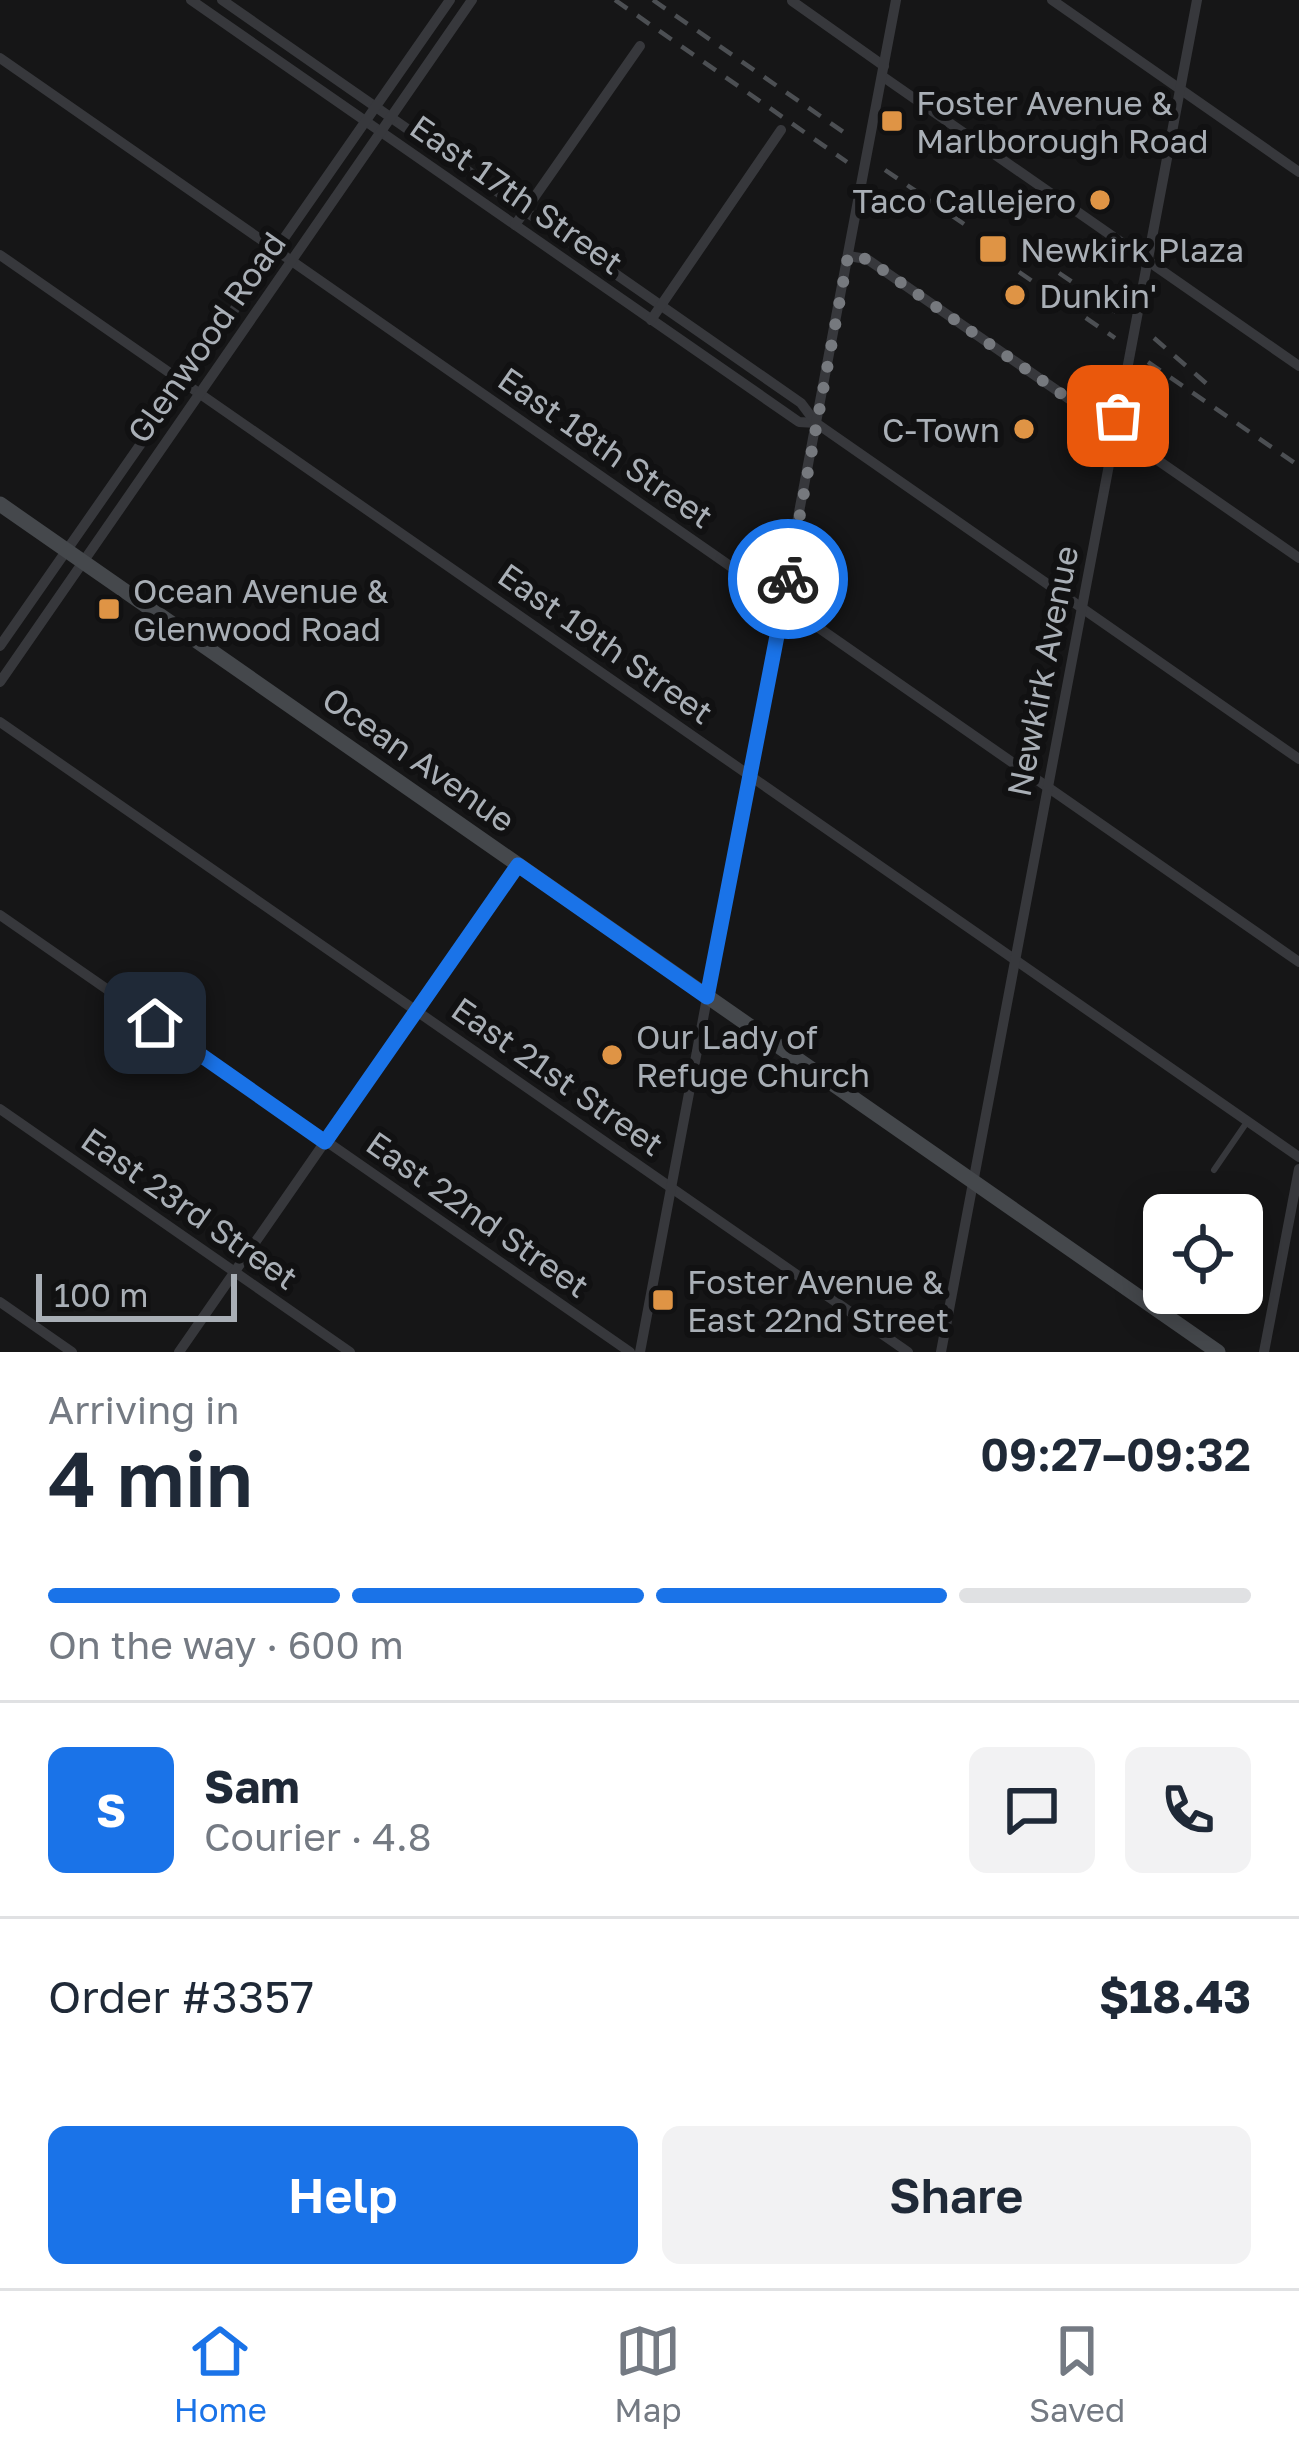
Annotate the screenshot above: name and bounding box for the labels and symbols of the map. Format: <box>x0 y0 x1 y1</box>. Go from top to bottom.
place label: Foster Avenue & Marlborough Road <box>916 83 1209 160</box>
street label: East 17th Street <box>403 106 631 282</box>
marker: Foster Avenue & Marlborough Road <box>879 108 905 134</box>
place label: Taco Callejero <box>852 181 1076 220</box>
marker: Taco Callejero <box>1087 187 1113 213</box>
street label: Glenwood Road <box>119 224 293 450</box>
place label: Newkirk Plaza <box>1020 230 1244 269</box>
marker: Newkirk Plaza <box>977 233 1009 265</box>
place label: Dunkin' <box>1039 276 1157 315</box>
marker: Dunkin' <box>1002 282 1028 308</box>
street label: East 18th Street <box>491 358 721 536</box>
pin <box>1067 365 1169 467</box>
place label: C-Town <box>882 410 1000 449</box>
marker: C-Town <box>1011 416 1037 442</box>
courier <box>728 519 848 639</box>
street label: Newkirk Avenue <box>999 542 1085 800</box>
street label: East 19th Street <box>491 555 721 731</box>
place label: Ocean Avenue & Glenwood Road <box>133 571 389 648</box>
marker: Ocean Avenue & Glenwood Road <box>96 596 122 622</box>
street label: Ocean Avenue <box>316 678 522 840</box>
pin <box>104 972 206 1074</box>
street label: East 21st Street <box>445 989 671 1163</box>
place label: Our Lady of Refuge Church <box>636 1017 870 1094</box>
marker: Our Lady of Refuge Church <box>599 1042 625 1068</box>
street label: East 23rd Street <box>75 1119 305 1297</box>
street label: East 22nd Street <box>359 1123 597 1305</box>
place label: Foster Avenue & East 22nd Street <box>687 1262 949 1339</box>
scale bar <box>36 1268 237 1321</box>
marker: Foster Avenue & East 22nd Street <box>650 1287 676 1313</box>

